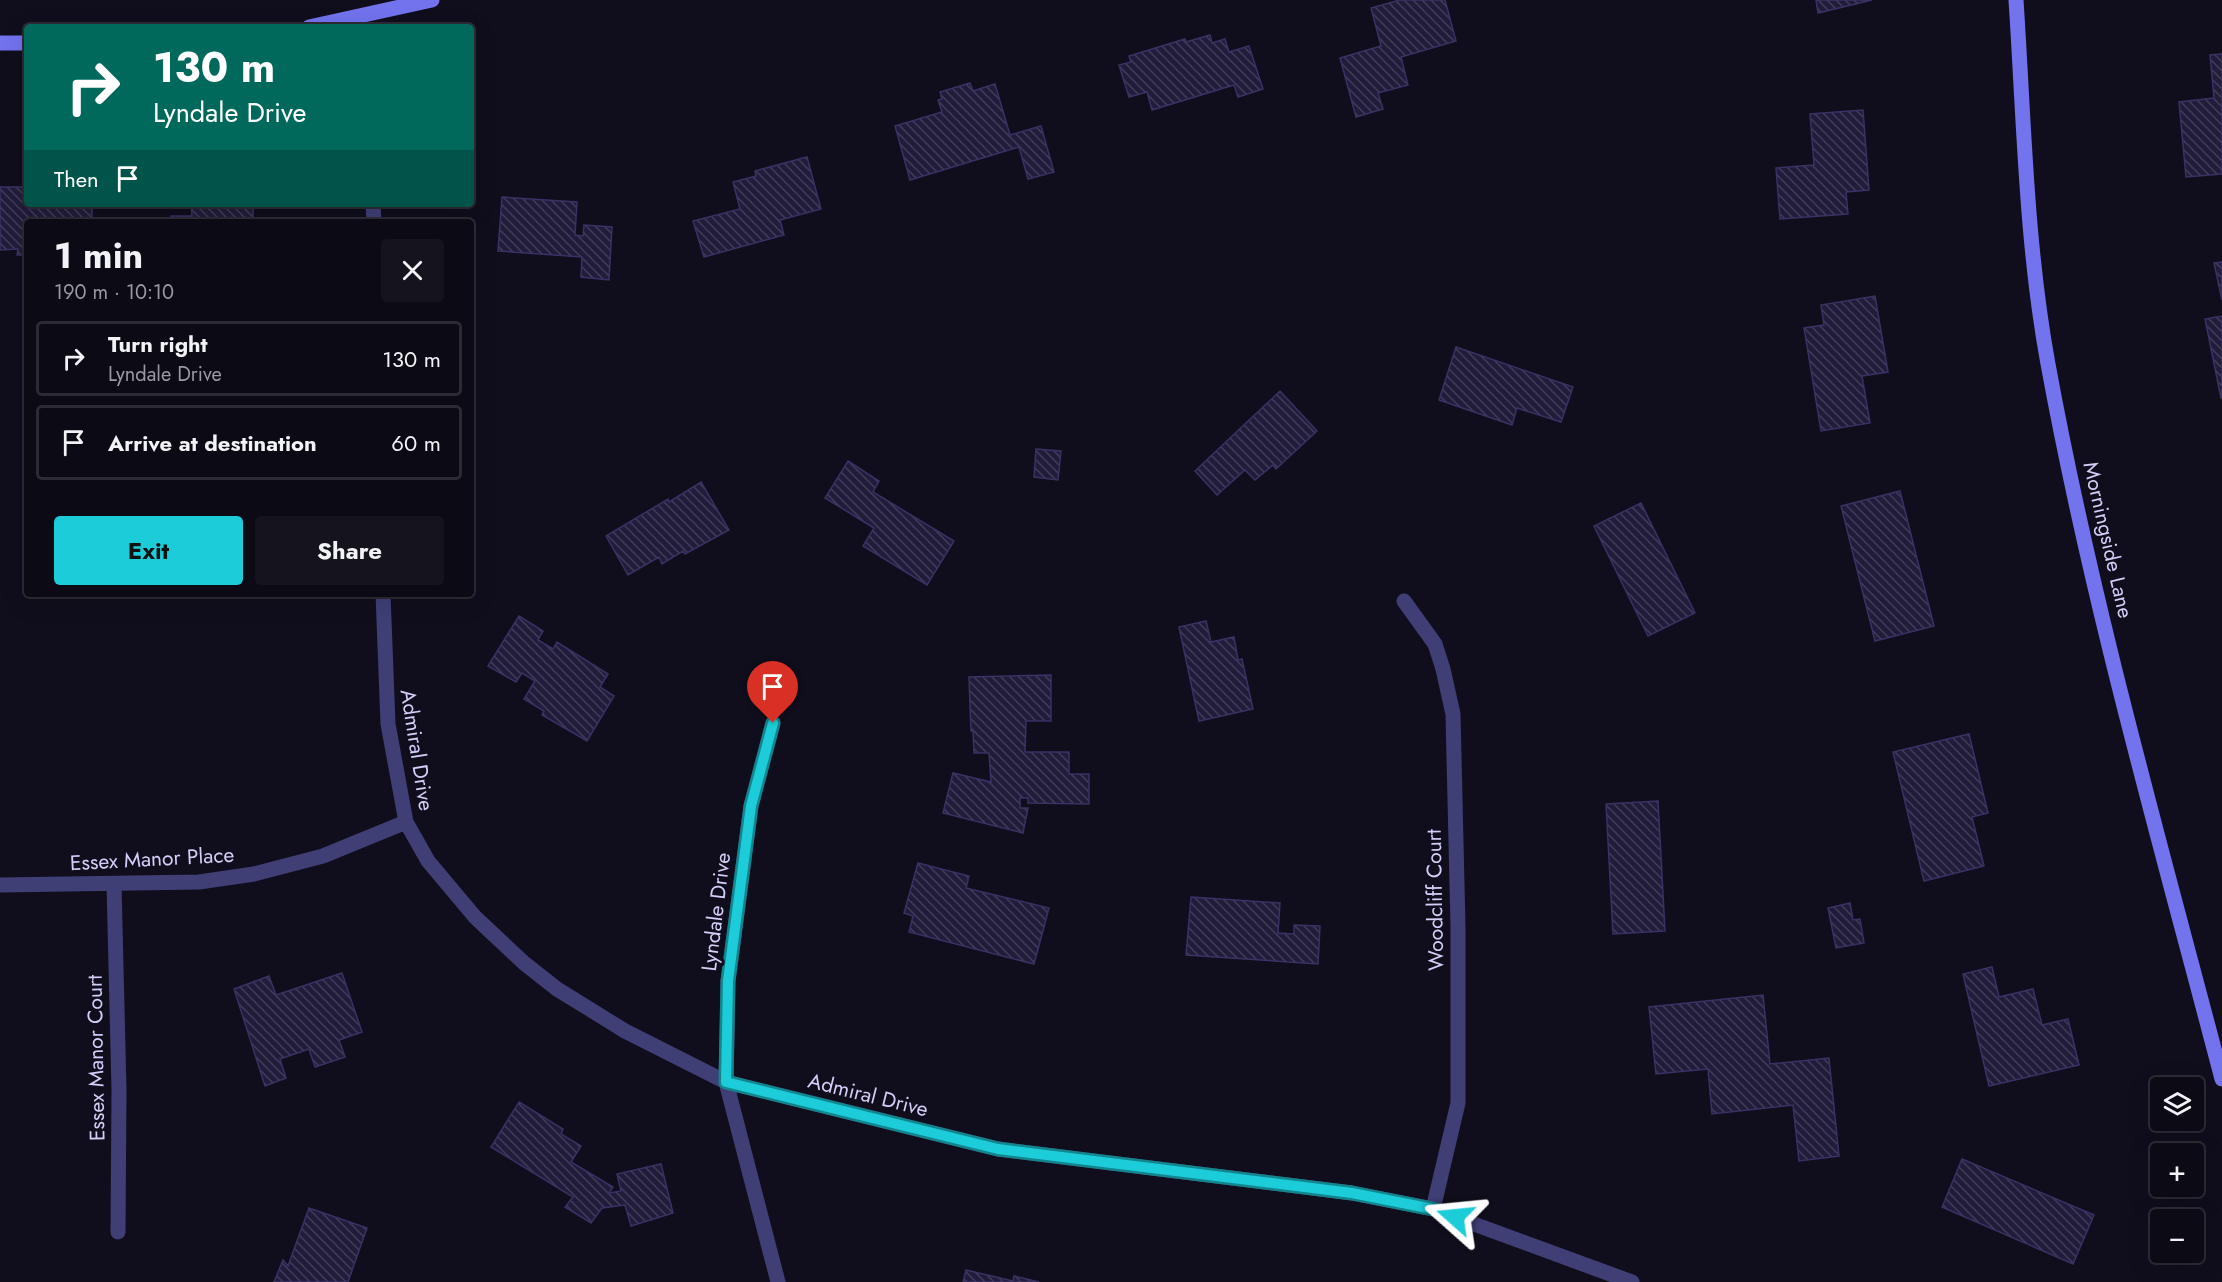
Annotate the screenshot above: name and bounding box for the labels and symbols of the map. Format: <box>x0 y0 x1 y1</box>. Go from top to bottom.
street label: Morningside Lane <box>2075 459 2141 621</box>
pin <box>747 661 798 723</box>
street label: Admiral Drive <box>393 687 441 813</box>
street label: Woodcliff Court <box>1419 829 1451 971</box>
street label: Essex Manor Place <box>69 840 235 878</box>
street label: Lyndale Drive <box>694 851 738 973</box>
street label: Essex Manor Court <box>80 975 112 1141</box>
street label: Admiral Drive <box>805 1066 931 1124</box>
position arrow <box>1423 1185 1487 1249</box>

